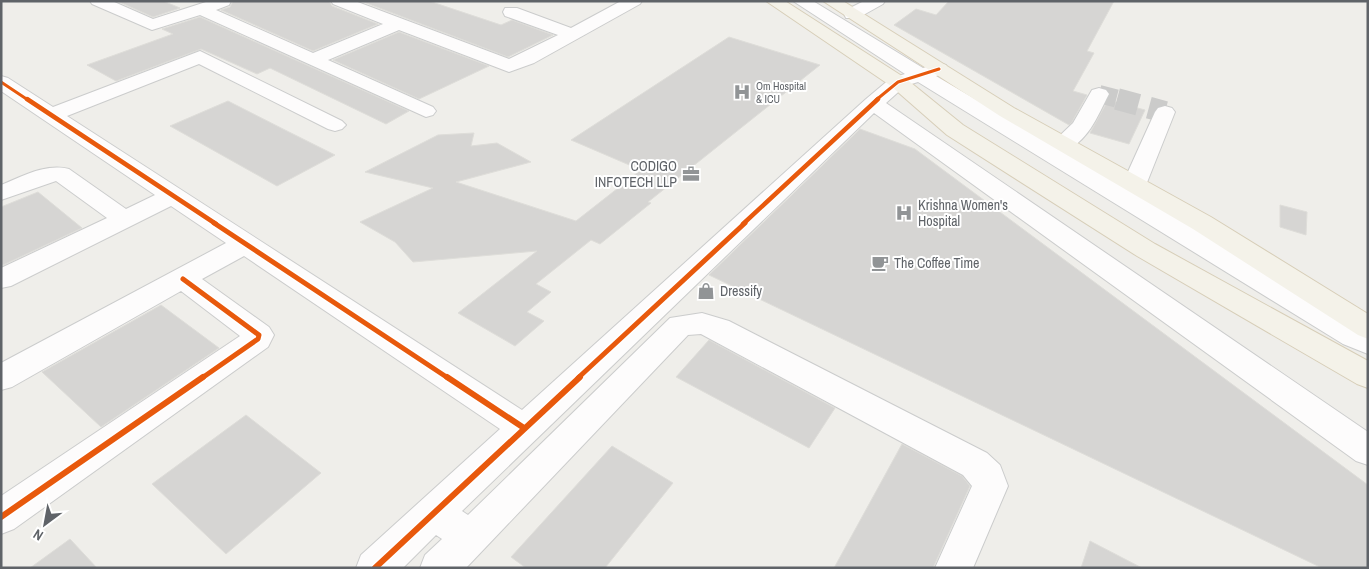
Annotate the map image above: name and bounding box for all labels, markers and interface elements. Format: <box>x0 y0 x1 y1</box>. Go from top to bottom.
place label: Om Hospital & ICU <box>756 79 806 106</box>
hospital icon: Om Hospital & ICU <box>732 82 752 102</box>
place label: CODIGO INFOTECH LLP <box>595 157 677 191</box>
office icon: CODIGO INFOTECH LLP <box>681 164 701 184</box>
place label: Krishna Women's Hospital <box>918 196 1008 230</box>
hospital icon: Krishna Women's Hospital <box>894 203 914 223</box>
cafe icon: The Coffee Time <box>870 253 890 273</box>
place label: The Coffee Time <box>894 254 980 272</box>
shop icon: Dressify <box>696 281 716 301</box>
place label: Dressify <box>720 282 762 300</box>
north arrow <box>20 499 70 549</box>
text: N <box>30 525 46 545</box>

